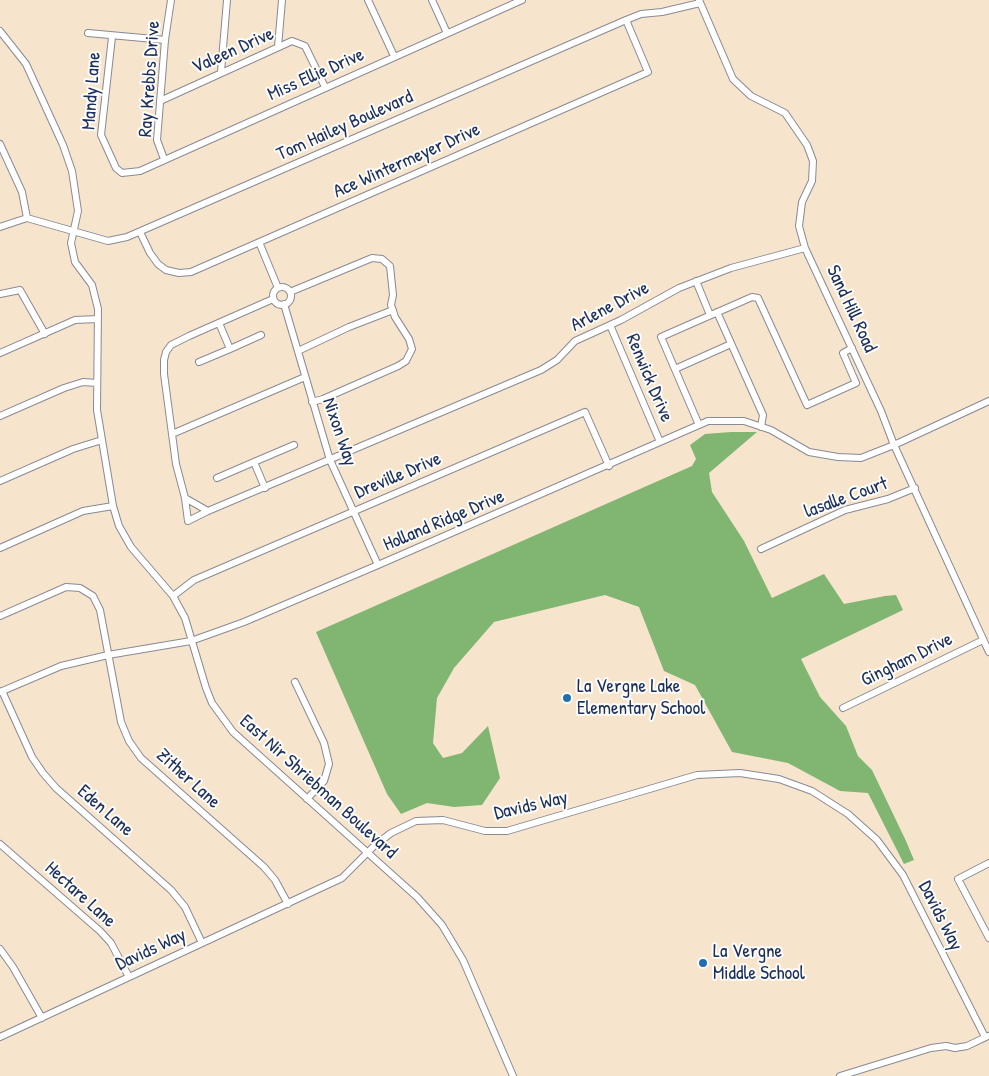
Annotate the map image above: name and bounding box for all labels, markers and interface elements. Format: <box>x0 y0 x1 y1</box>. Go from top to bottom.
street label: Ray Krebbs Drive <box>135 20 165 138</box>
street label: Valeen Drive <box>189 23 277 79</box>
street label: Miss Ellie Drive <box>264 44 368 106</box>
street label: Mandy Lane <box>78 51 106 131</box>
street label: Tom Hailey Boulevard <box>273 86 417 166</box>
street label: Ace Wintermeyer Drive <box>330 118 484 204</box>
street label: Sand Hill Road <box>821 262 881 356</box>
street label: Arlene Drive <box>567 277 653 337</box>
street label: Renwick Drive <box>620 331 678 425</box>
street label: Nixon Way <box>317 395 361 469</box>
street label: Dreville Drive <box>351 448 445 504</box>
street label: lasalle Court <box>801 472 891 524</box>
street label: Holland Ridge Drive <box>380 485 508 557</box>
street label: Gingham Drive <box>858 628 956 692</box>
place label: La Vergne Lake Elementary School <box>577 676 705 720</box>
marker: La Vergne Lake Elementary School <box>561 692 573 704</box>
street label: East Nir Shriebman Boulevard <box>234 710 402 864</box>
street label: Zither Lane <box>151 744 225 814</box>
street label: Eden Lane <box>72 780 138 842</box>
street label: Davids Way <box>492 787 570 825</box>
street label: Hectare Lane <box>40 857 120 933</box>
street label: Davids Way <box>913 878 967 954</box>
street label: Davids Way <box>112 924 190 976</box>
place label: La Vergne Middle School <box>713 941 805 985</box>
marker: La Vergne Middle School <box>697 957 709 969</box>

